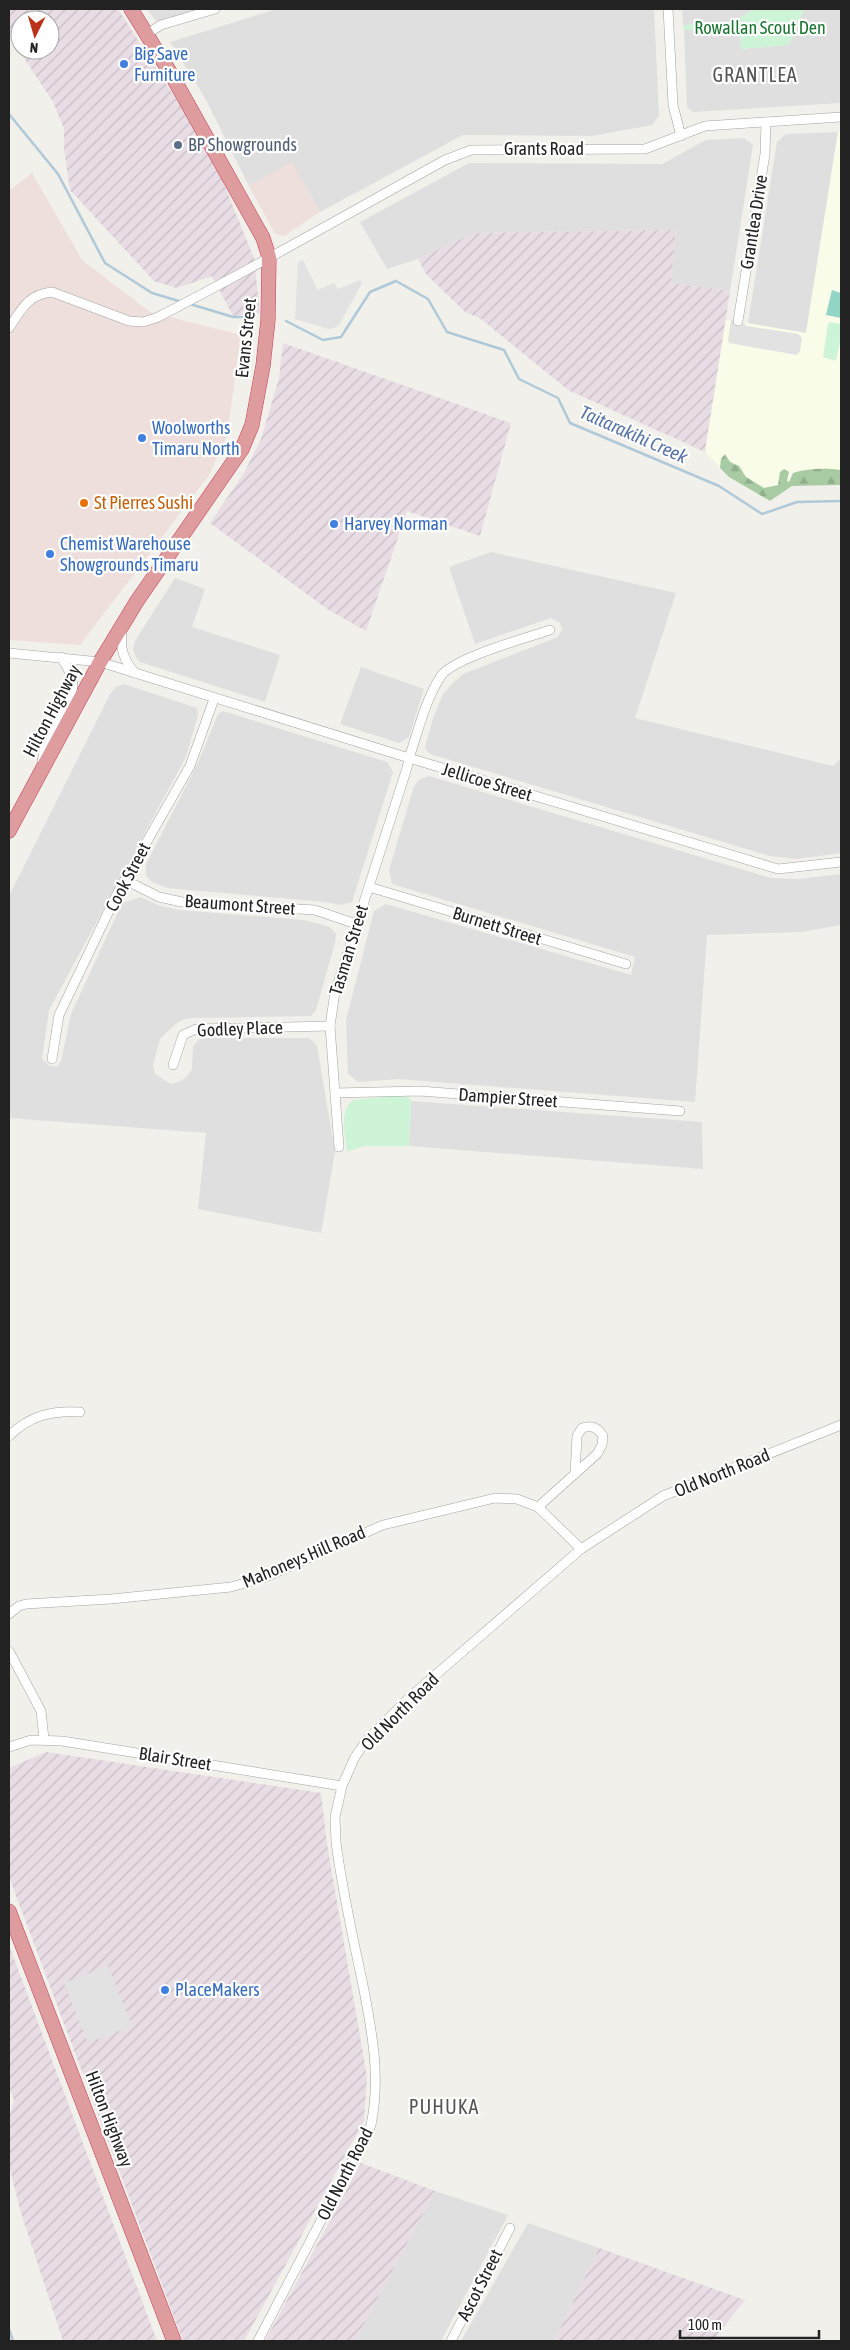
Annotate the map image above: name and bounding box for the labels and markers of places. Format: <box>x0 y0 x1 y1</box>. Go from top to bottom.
place label: Big Save Furniture <box>134 43 195 85</box>
marker: Big Save Furniture <box>118 58 130 70</box>
place label: BP Showgrounds <box>188 134 297 155</box>
marker: BP Showgrounds <box>172 139 184 151</box>
place label: Woolworths Timaru North <box>152 417 240 459</box>
marker: Woolworths Timaru North <box>136 432 148 444</box>
place label: St Pierres Sushi <box>94 492 193 513</box>
marker: St Pierres Sushi <box>78 497 90 509</box>
place label: Harvey Norman <box>344 513 448 534</box>
marker: Harvey Norman <box>328 518 340 530</box>
place label: Chemist Warehouse Showgrounds Timaru <box>60 533 199 575</box>
marker: Chemist Warehouse Showgrounds Timaru <box>44 548 56 560</box>
place label: PlaceMakers <box>175 1979 260 2000</box>
marker: PlaceMakers <box>159 1984 171 1996</box>

